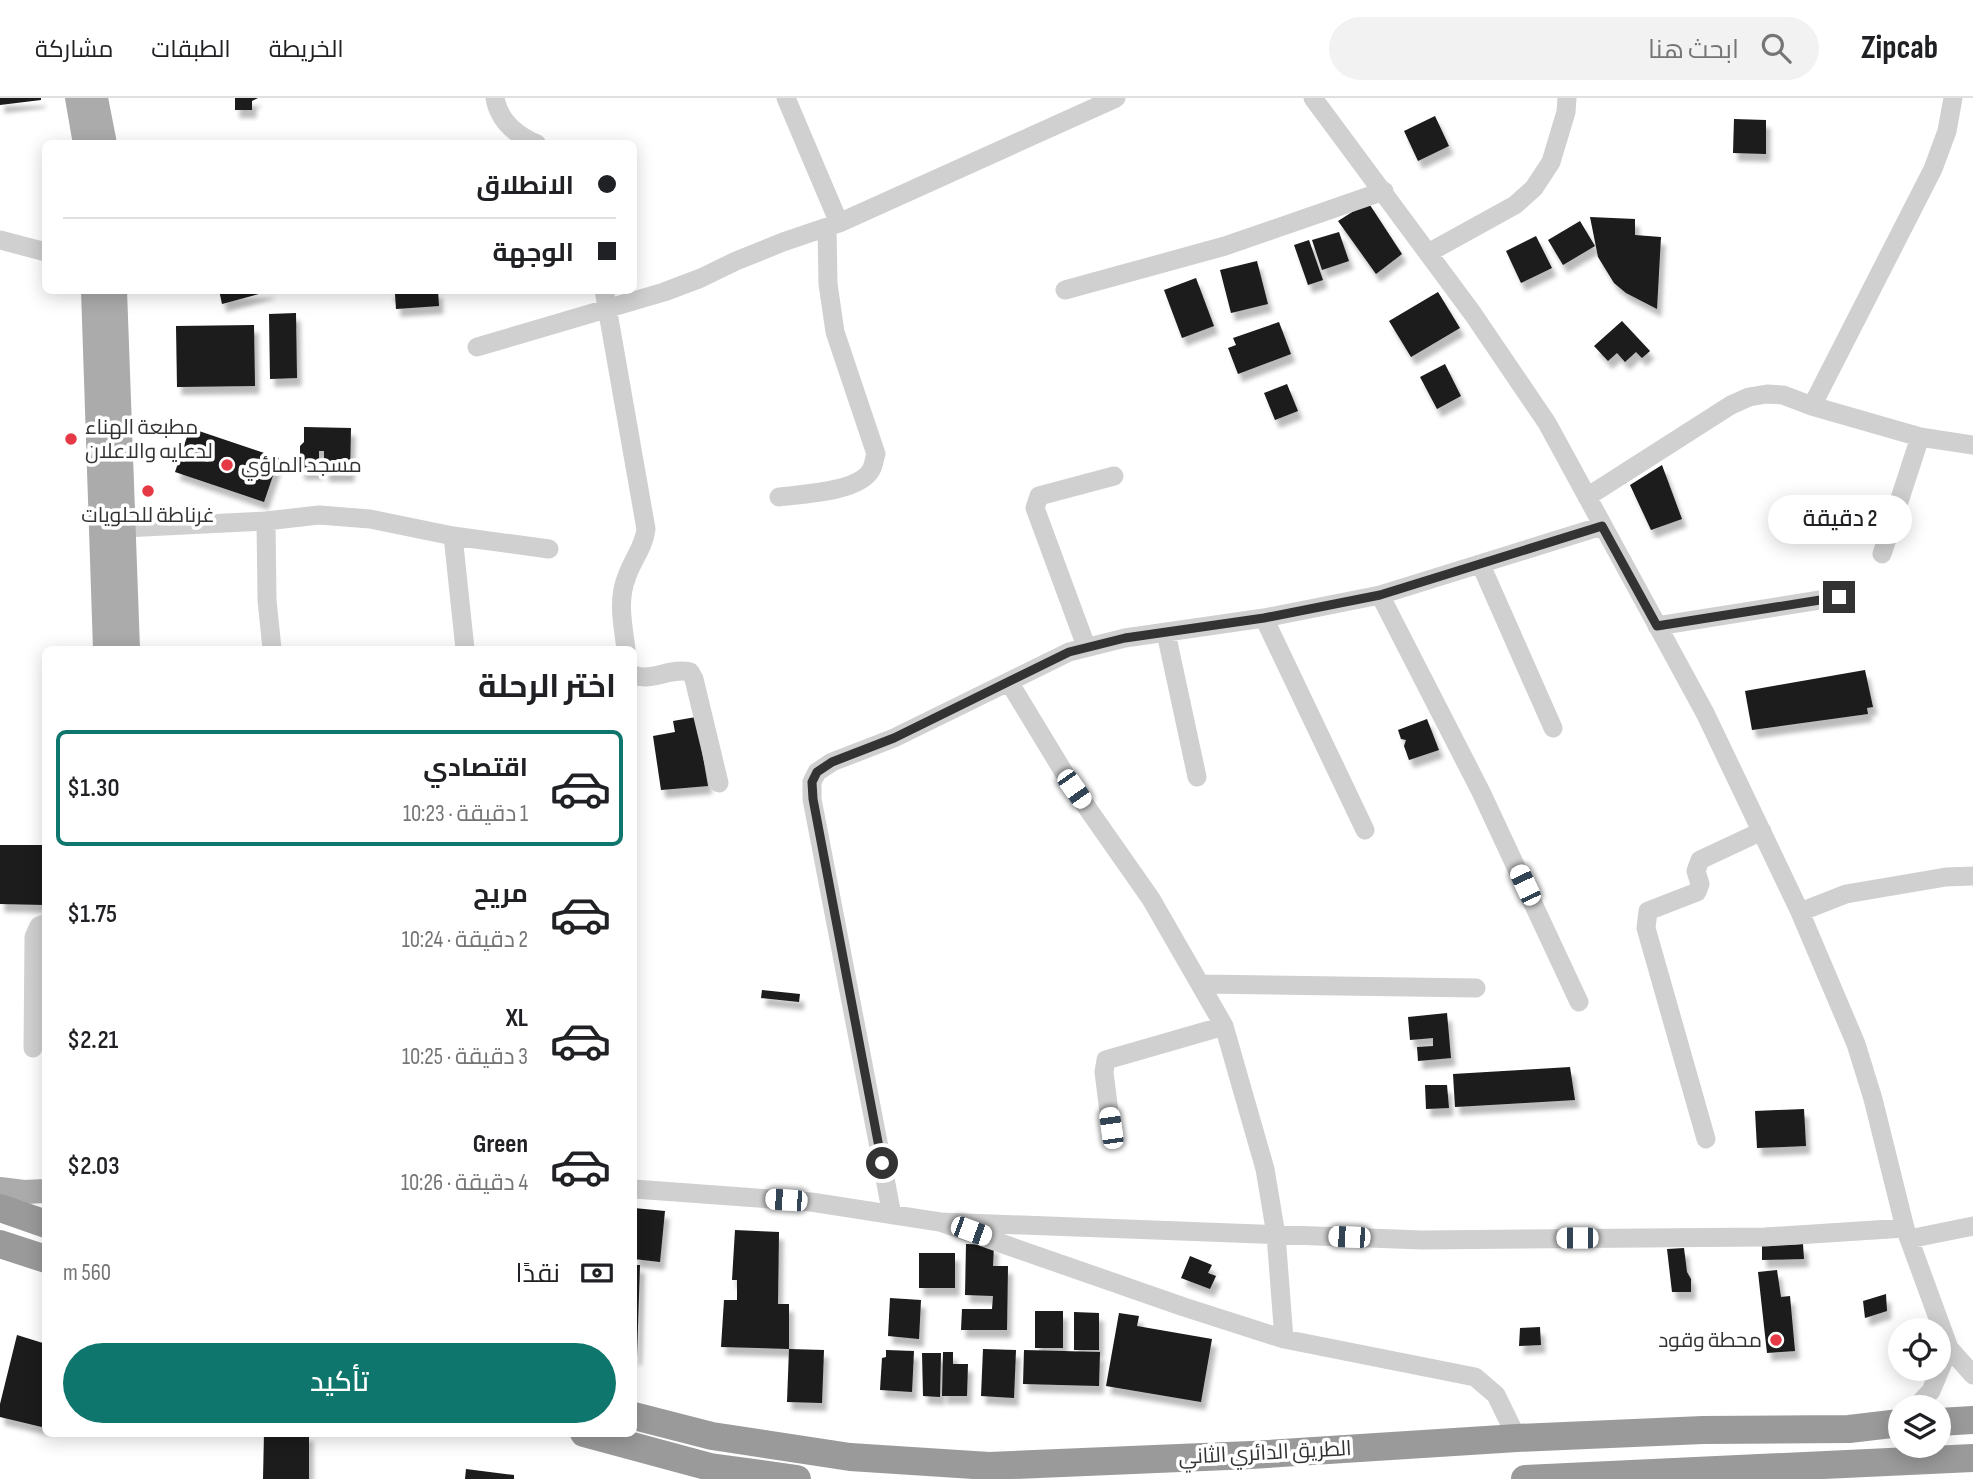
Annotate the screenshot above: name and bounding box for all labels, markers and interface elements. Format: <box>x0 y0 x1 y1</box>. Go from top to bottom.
search box <box>1329 17 1819 80</box>
text: Zipcab <box>1861 28 1938 68</box>
icon: search <box>1757 29 1795 67</box>
text: مشاركة <box>35 35 113 64</box>
text: الطبقات <box>151 35 231 64</box>
text: الخريطة <box>269 35 344 64</box>
text: ابحث هنا <box>1648 35 1739 66</box>
text: الانطلاق <box>476 171 574 202</box>
text: الوجهة <box>493 238 574 269</box>
place label: مطبعة الهناء لدعايه والاعلان <box>85 415 213 464</box>
marker: مطبعة الهناء لدعايه والاعلان <box>63 431 79 447</box>
place label: مسجد الماؤي <box>241 453 362 481</box>
marker: مسجد الماؤي <box>219 457 235 473</box>
marker: غرناطة للحلويات <box>140 483 156 499</box>
callout: 2 دقيقة <box>1767 496 1911 545</box>
place label: غرناطة للحلويات <box>81 503 215 528</box>
text: 2 دقيقة <box>1803 505 1877 533</box>
route end <box>1823 581 1855 613</box>
text: اختر الرحلة <box>478 668 616 707</box>
text: اقتصادي <box>423 753 528 784</box>
icon: car <box>549 757 612 820</box>
car <box>1054 766 1095 812</box>
text: $1.30 <box>67 773 119 804</box>
text: 1 دقيقة · 10:23 <box>403 800 528 828</box>
car <box>1507 862 1544 908</box>
text: مريح <box>473 879 528 910</box>
icon: car <box>549 883 612 946</box>
text: $1.75 <box>67 899 117 930</box>
text: 2 دقيقة · 10:24 <box>402 926 528 954</box>
text: XL <box>506 1003 528 1034</box>
icon: car <box>549 1009 612 1072</box>
text: $2.21 <box>67 1025 118 1056</box>
text: 3 دقيقة · 10:25 <box>402 1043 528 1071</box>
car <box>1098 1106 1125 1150</box>
text: Green <box>473 1129 528 1160</box>
icon: car <box>549 1135 612 1198</box>
route start <box>866 1147 898 1179</box>
text: $2.03 <box>67 1151 119 1182</box>
text: 4 دقيقة · 10:26 <box>401 1169 528 1197</box>
car <box>765 1188 808 1212</box>
car <box>948 1214 995 1248</box>
car <box>1328 1226 1371 1248</box>
car <box>1557 1228 1599 1249</box>
icon: cash <box>578 1254 616 1292</box>
text: 560 m <box>63 1259 111 1287</box>
text: نقدًا <box>516 1259 560 1290</box>
map controls <box>1888 1318 1951 1458</box>
button: locate <box>1888 1318 1951 1381</box>
place label: محطة وقود <box>1658 1328 1762 1353</box>
marker: محطة وقود <box>1768 1332 1784 1348</box>
button: تأكيد <box>63 1343 616 1423</box>
button: layers <box>1888 1395 1951 1458</box>
street label: الطريق الدائري الثاني <box>1178 1436 1352 1473</box>

